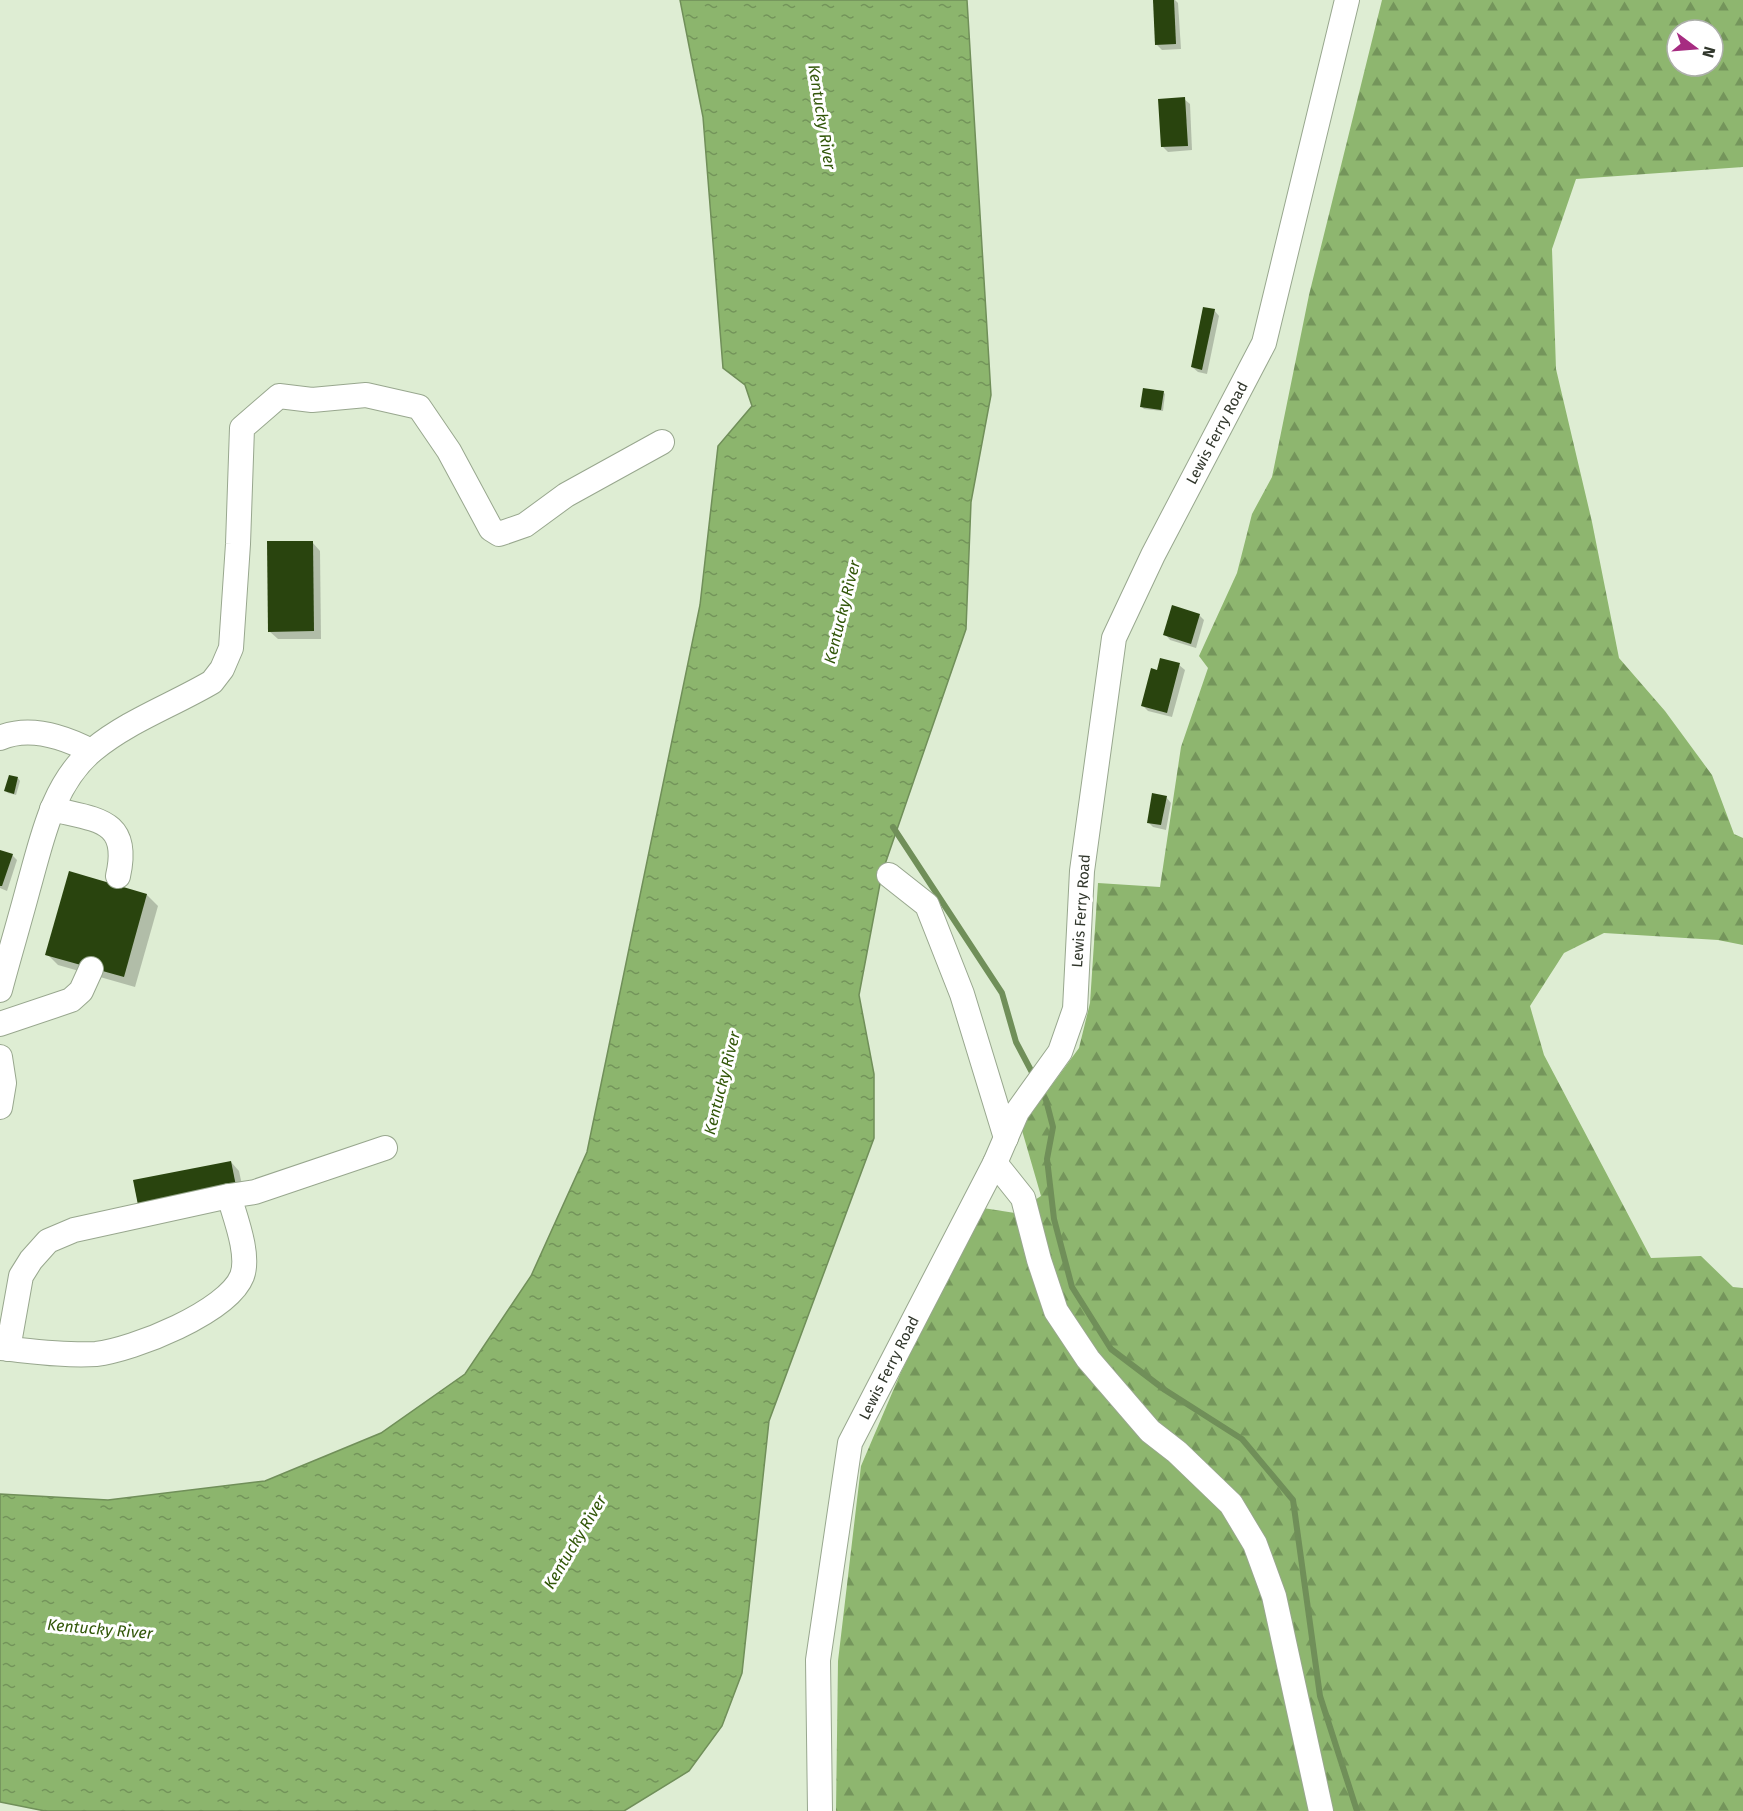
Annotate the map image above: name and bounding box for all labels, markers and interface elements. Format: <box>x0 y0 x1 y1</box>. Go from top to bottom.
north arrow <box>1665 18 1725 78</box>
text: N <box>1698 44 1720 60</box>
water label: Kentucky River <box>804 63 840 172</box>
street label: Lewis Ferry Road <box>1182 379 1252 487</box>
water label: Kentucky River <box>820 557 864 666</box>
street label: Lewis Ferry Road <box>1068 854 1094 968</box>
water label: Kentucky River <box>700 1028 744 1137</box>
street label: Lewis Ferry Road <box>855 1313 923 1423</box>
water label: Kentucky River <box>540 1491 611 1592</box>
water label: Kentucky River <box>46 1615 154 1643</box>

